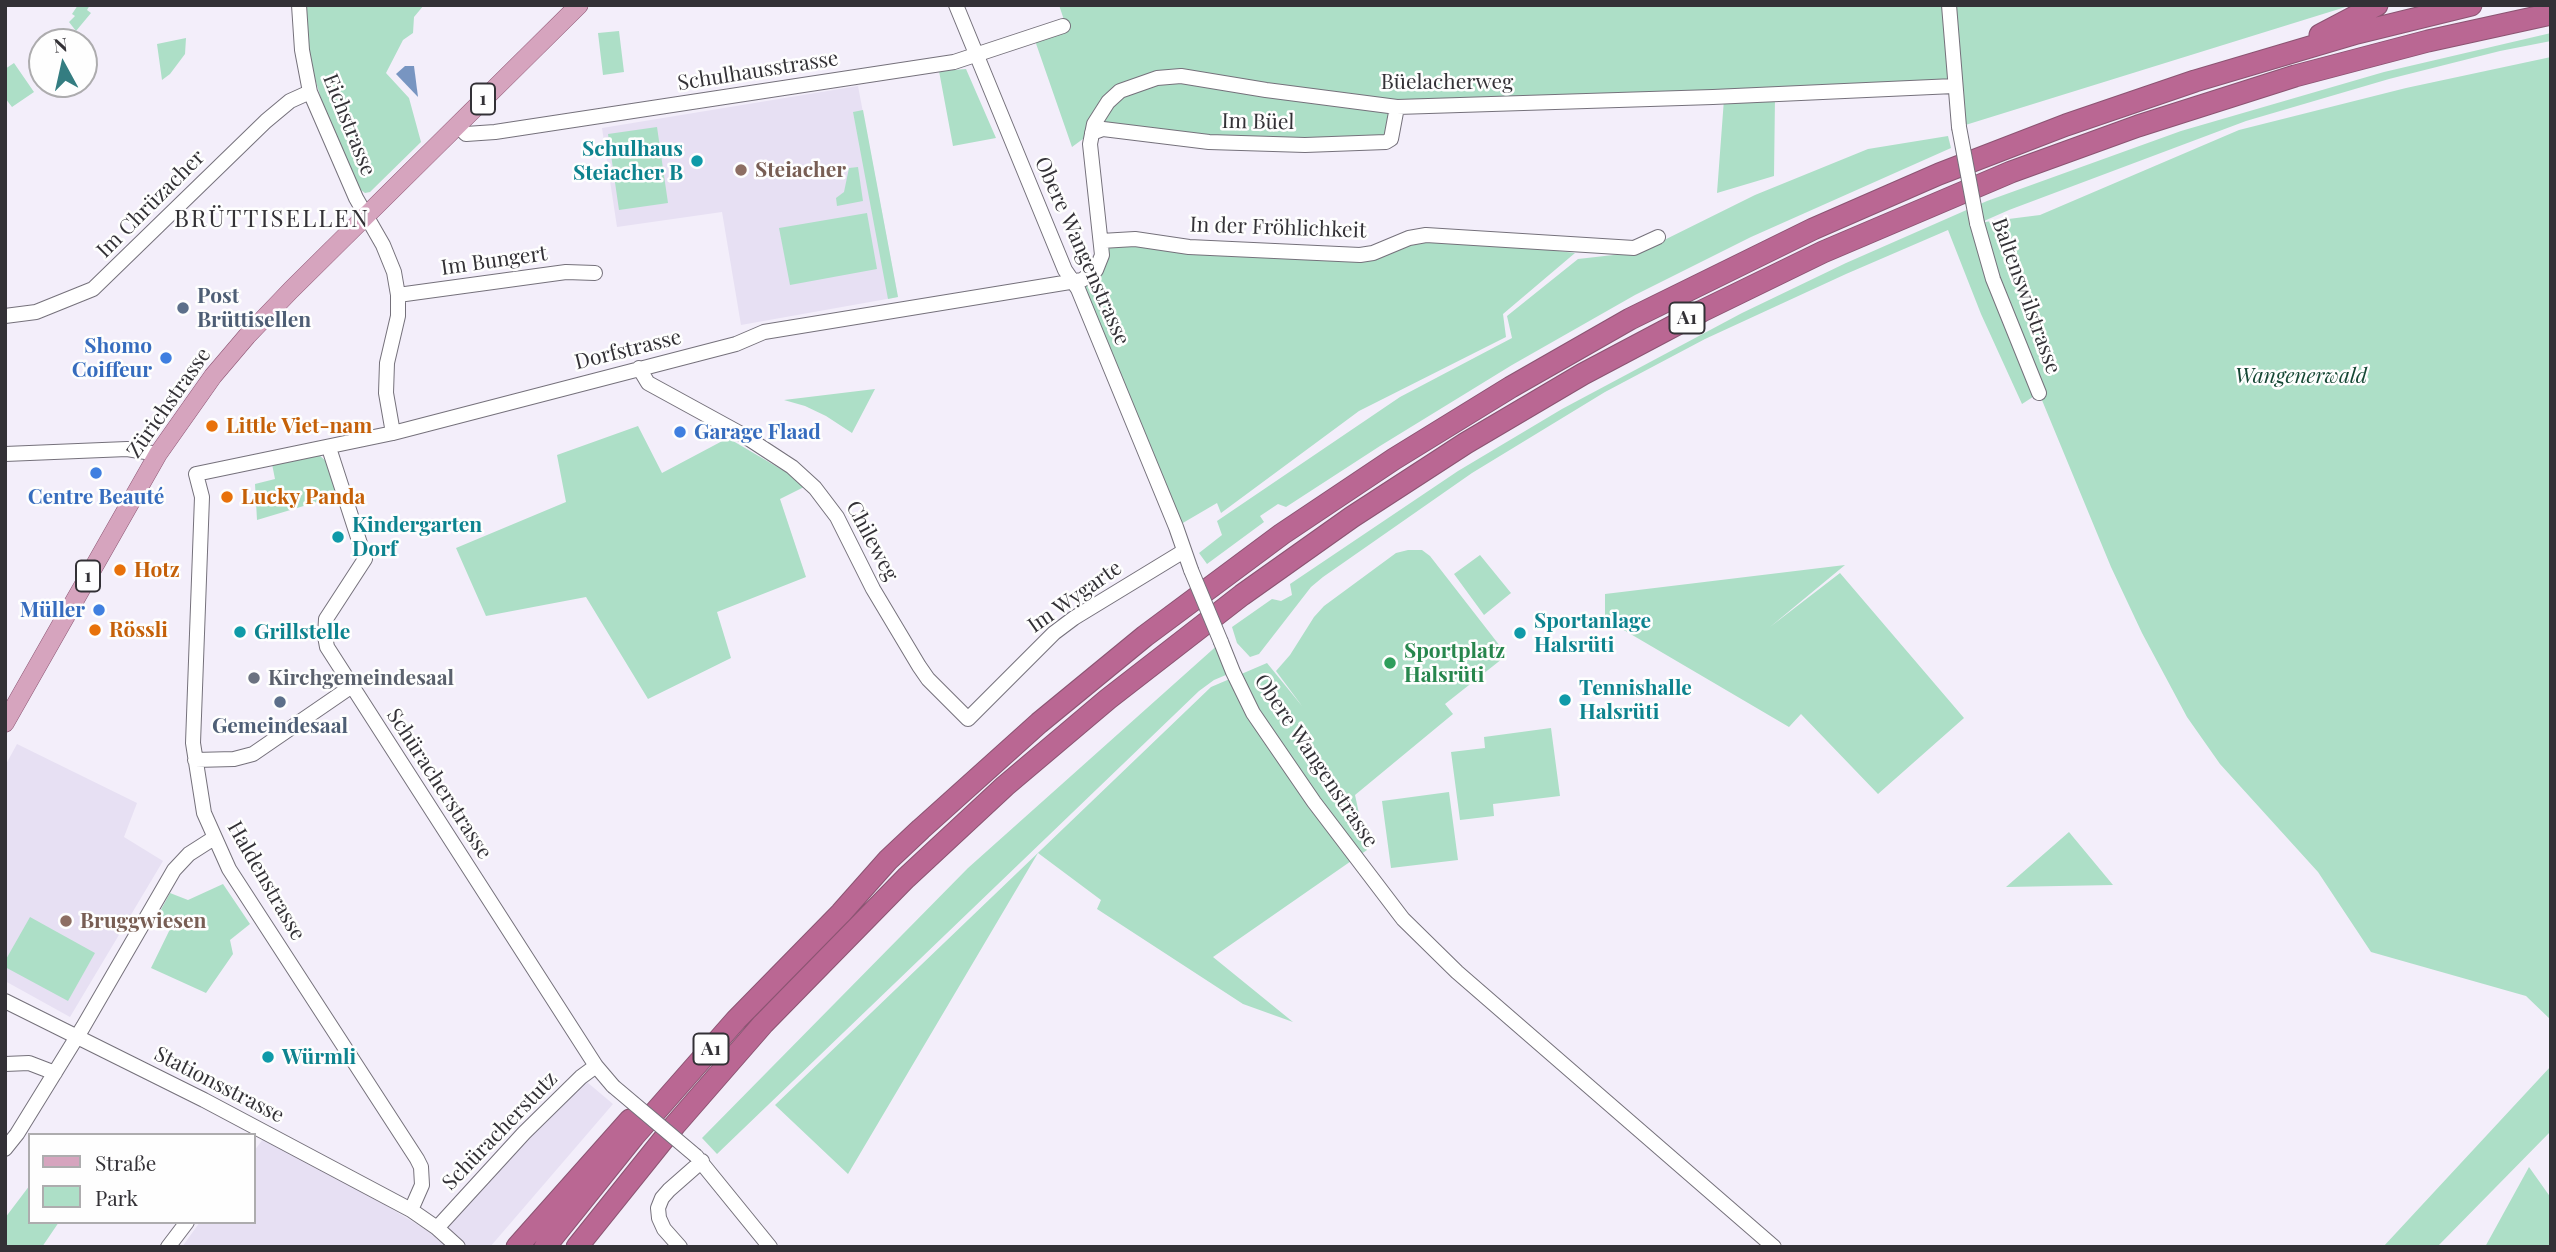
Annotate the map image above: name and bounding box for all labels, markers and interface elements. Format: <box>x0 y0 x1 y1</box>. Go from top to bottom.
north arrow <box>28 28 98 98</box>
text: N <box>52 30 69 58</box>
street label: Schulhausstrasse <box>676 46 840 96</box>
street label: Büelacherweg <box>1381 69 1513 95</box>
street label: Eichstrasse <box>317 70 381 180</box>
road number: 1 <box>471 83 495 114</box>
street label: Im Büel <box>1221 109 1295 135</box>
place label: Schulhaus Steiacher B <box>573 136 683 186</box>
street label: Im Chrüzacher <box>92 145 210 263</box>
marker: Schulhaus Steiacher B <box>689 153 705 169</box>
street label: Obere Wangenstrasse <box>1029 153 1135 349</box>
place label: Steiacher <box>755 157 846 183</box>
marker: Steiacher <box>733 162 749 178</box>
district label: BRÜTTISELLEN <box>176 206 368 234</box>
street label: In der Fröhlichkeit <box>1189 212 1367 244</box>
street label: Baltenswilstrasse <box>1986 215 2066 377</box>
street label: Im Bungert <box>439 241 549 281</box>
place label: Post Brüttisellen <box>197 283 311 333</box>
marker: Post Brüttisellen <box>175 300 191 316</box>
road number: A1 <box>1670 302 1704 334</box>
street label: Dorfstrasse <box>572 325 684 375</box>
place label: Shomo Coiffeur <box>72 333 152 383</box>
street label: Zürichstrasse <box>122 343 216 463</box>
marker: Shomo Coiffeur <box>158 350 174 366</box>
park label: Wangenerwald <box>2235 363 2367 389</box>
place label: Little Viet-nam <box>226 413 372 439</box>
marker: Little Viet-nam <box>204 418 220 434</box>
place label: Garage Flaad <box>694 419 821 445</box>
marker: Garage Flaad <box>672 424 688 440</box>
marker: Centre Beauté <box>88 465 104 481</box>
place label: Centre Beauté <box>28 484 164 510</box>
place label: Lucky Panda <box>241 484 365 510</box>
marker: Lucky Panda <box>219 489 235 505</box>
street label: Chileweg <box>840 497 904 585</box>
place label: Kindergarten Dorf <box>352 512 482 562</box>
marker: Kindergarten Dorf <box>330 529 346 545</box>
street label: Im Wygarte <box>1023 555 1127 639</box>
place label: Hotz <box>134 557 180 583</box>
road number: 1 <box>76 561 100 592</box>
marker: Hotz <box>112 562 128 578</box>
place label: Müller <box>20 597 85 623</box>
marker: Müller <box>91 602 107 618</box>
place label: Sportanlage Halsrüti <box>1534 608 1651 658</box>
place label: Rössli <box>109 617 168 643</box>
place label: Grillstelle <box>254 619 350 645</box>
marker: Rössli <box>87 622 103 638</box>
marker: Grillstelle <box>232 624 248 640</box>
marker: Sportanlage Halsrüti <box>1512 625 1528 641</box>
place label: Sportplatz Halsrüti <box>1404 638 1505 688</box>
marker: Sportplatz Halsrüti <box>1382 655 1398 671</box>
place label: Kirchgemeindesaal <box>268 665 454 691</box>
marker: Kirchgemeindesaal <box>246 670 262 686</box>
street label: Obere Wangenstrasse <box>1249 670 1383 852</box>
place label: Tennishalle Halsrüti <box>1579 675 1692 725</box>
marker: Tennishalle Halsrüti <box>1557 692 1573 708</box>
marker: Gemeindesaal <box>272 694 288 710</box>
street label: Schüracherstrasse <box>381 704 497 864</box>
place label: Gemeindesaal <box>212 713 348 739</box>
street label: Haldenstrasse <box>222 817 310 945</box>
place label: Bruggwiesen <box>80 908 206 934</box>
marker: Bruggwiesen <box>58 913 74 929</box>
road number: A1 <box>694 1034 728 1064</box>
street label: Stationsstrasse <box>150 1041 288 1129</box>
place label: Würmli <box>282 1044 356 1070</box>
marker: Würmli <box>260 1049 276 1065</box>
street label: Schüracherstutz <box>437 1067 563 1195</box>
legend <box>28 1133 256 1224</box>
text: Straße <box>95 1148 156 1176</box>
text: Park <box>95 1183 138 1211</box>

